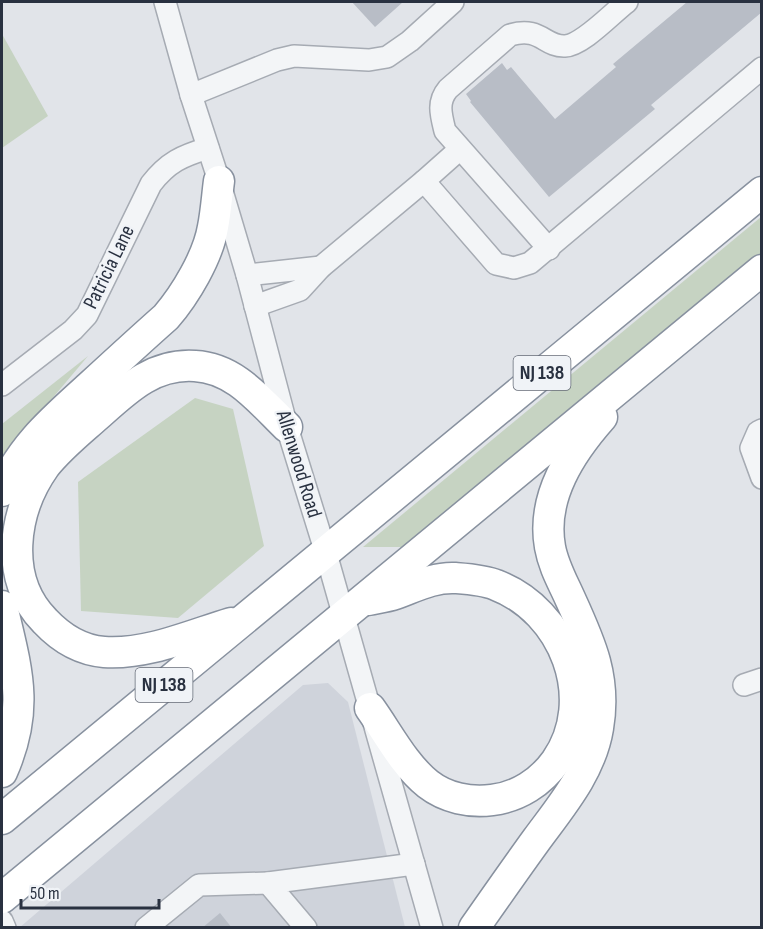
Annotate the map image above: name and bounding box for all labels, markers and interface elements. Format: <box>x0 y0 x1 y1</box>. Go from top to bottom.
street label: Patricia Lane <box>78 221 140 313</box>
road number: NJ 138 <box>514 356 570 390</box>
street label: Allenwood Road <box>271 406 327 521</box>
road number: NJ 138 <box>136 668 192 702</box>
scale bar <box>21 872 159 910</box>
text: 50 m <box>30 883 60 904</box>

